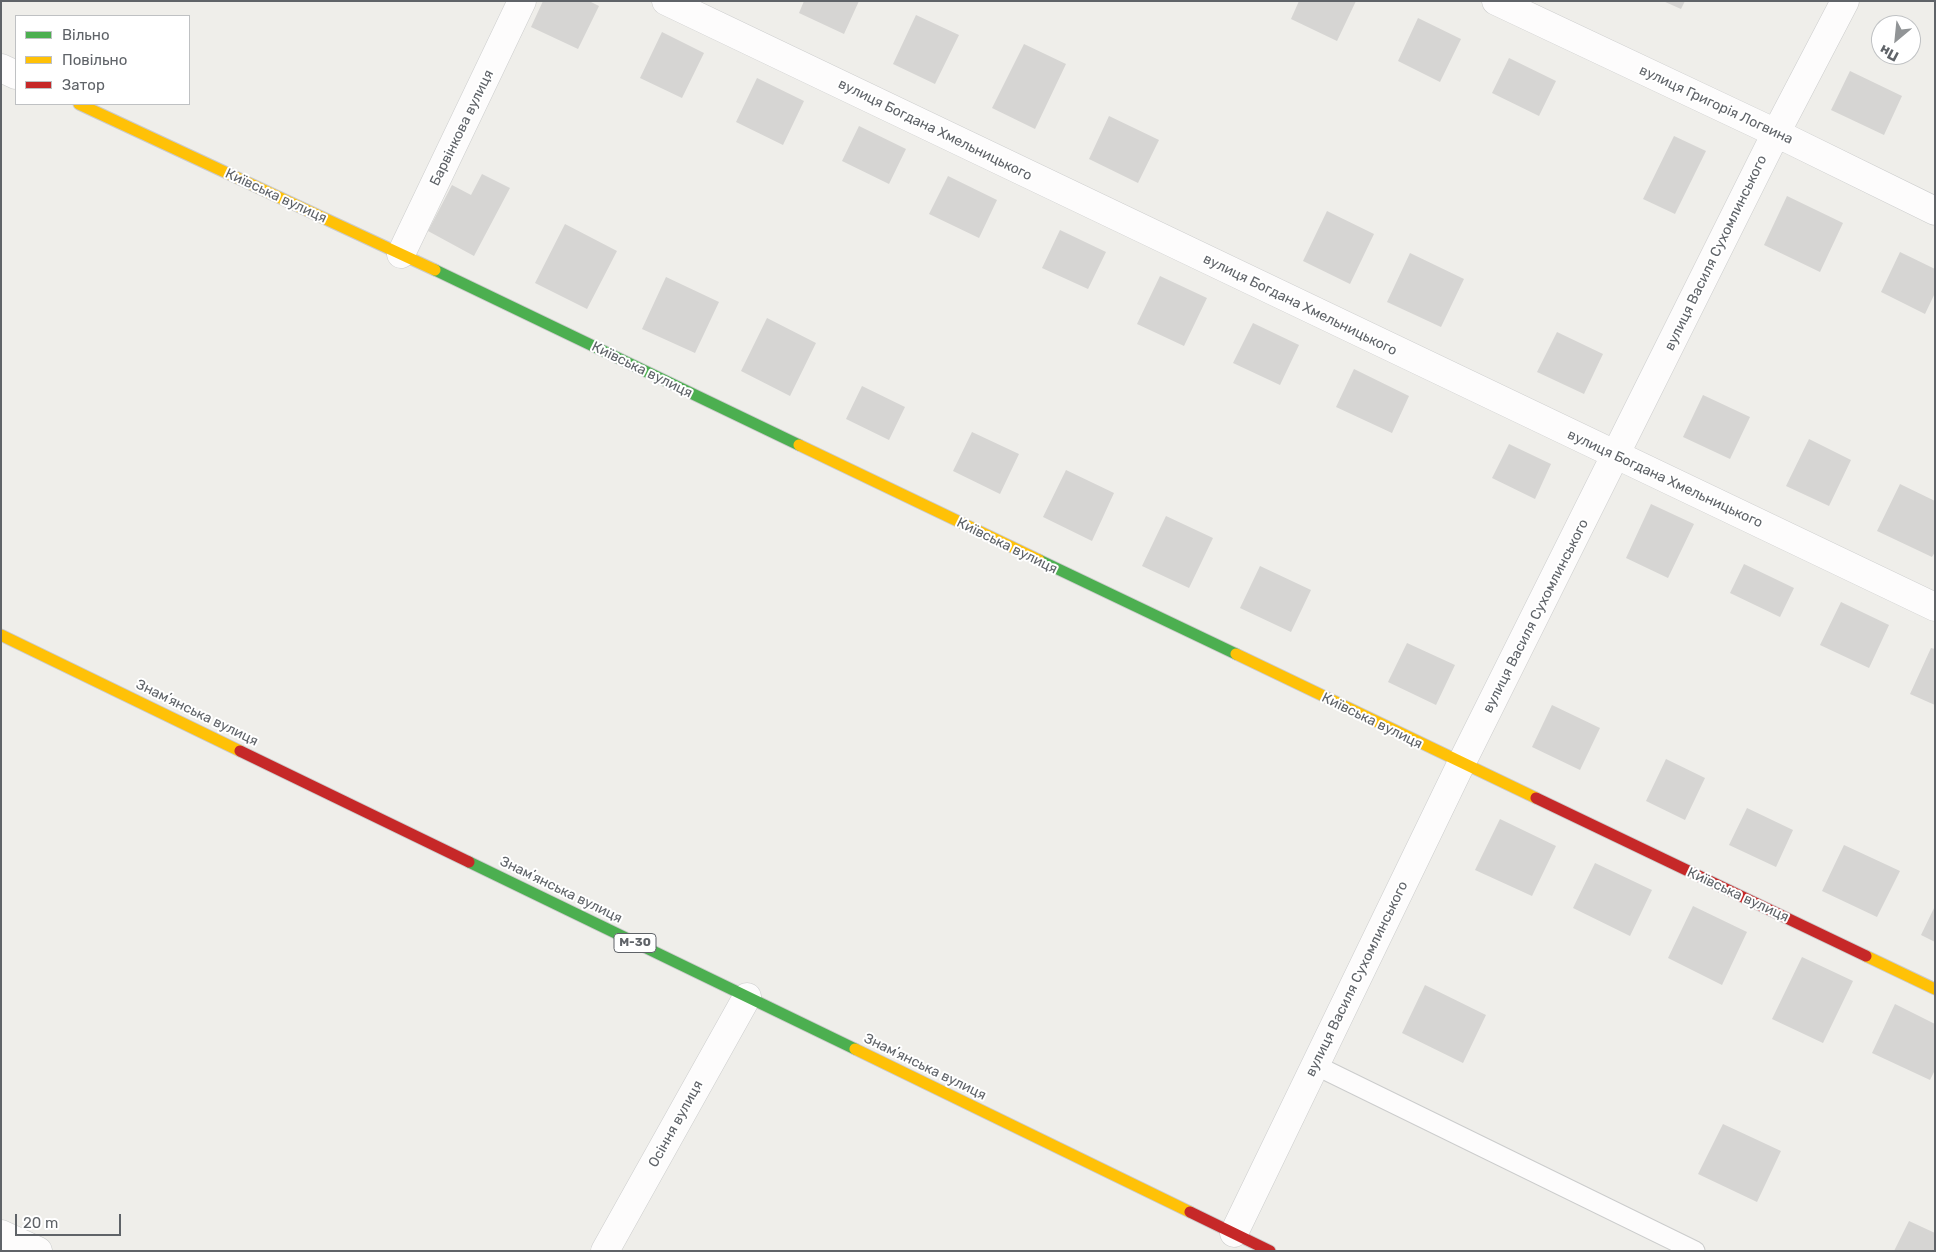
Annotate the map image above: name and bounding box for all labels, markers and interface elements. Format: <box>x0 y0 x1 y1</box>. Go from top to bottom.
legend <box>15 15 190 105</box>
north arrow <box>1871 15 1921 65</box>
text: Вільно <box>62 26 110 44</box>
text: Пн <box>1877 41 1902 65</box>
text: Повільно <box>62 51 127 69</box>
street label: вулиця Григорія Логвина <box>1636 62 1796 148</box>
street label: Барвінкова вулиця <box>427 67 497 189</box>
text: Затор <box>62 76 105 94</box>
street label: вулиця Богдана Хмельницького <box>835 76 1035 184</box>
street label: вулиця Василя Сухомлинського <box>1661 153 1771 353</box>
street label: Київська вулиця <box>223 165 329 227</box>
street label: вулиця Богдана Хмельницького <box>1200 251 1400 359</box>
street label: Київська вулиця <box>589 338 695 402</box>
street label: вулиця Богдана Хмельницького <box>1565 426 1765 532</box>
street label: Київська вулиця <box>954 514 1060 578</box>
street label: вулиця Василя Сухомлинського <box>1480 516 1592 716</box>
street label: Знамʼянська вулиця <box>133 676 261 750</box>
street label: Київська вулиця <box>1319 689 1425 753</box>
street label: Знамʼянська вулиця <box>497 853 625 927</box>
street label: Київська вулиця <box>1685 864 1791 926</box>
street label: вулиця Василя Сухомлинського <box>1302 879 1412 1079</box>
road number: М-30 <box>614 934 656 952</box>
street label: Знамʼянська вулиця <box>861 1030 989 1104</box>
street label: Осіння вулиця <box>645 1078 707 1170</box>
scale bar <box>18 1204 124 1236</box>
text: 20 m <box>23 1214 58 1232</box>

